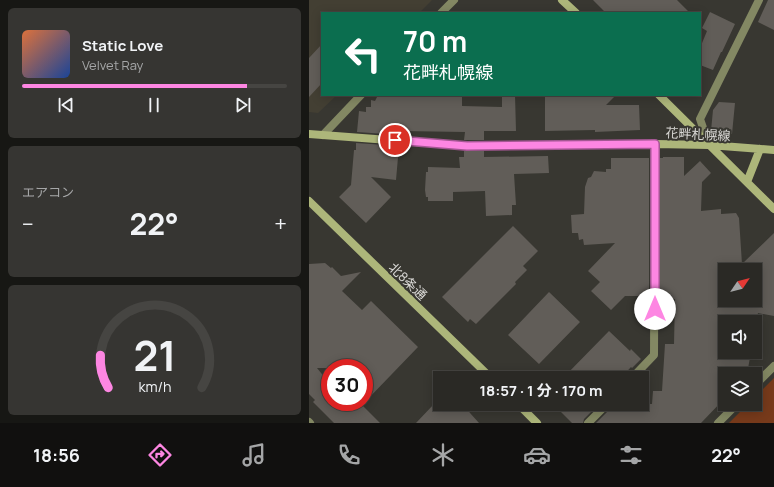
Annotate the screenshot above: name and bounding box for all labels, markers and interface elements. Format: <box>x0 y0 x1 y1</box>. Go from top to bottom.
text: 70 m <box>403 22 467 60</box>
icon: left <box>337 28 389 80</box>
text: Static Love <box>82 35 163 56</box>
text: Velvet Ray <box>82 56 143 74</box>
text: 花畔札幌線 <box>403 60 493 84</box>
icon: previous <box>55 94 77 116</box>
icon: pause <box>143 94 165 116</box>
icon: next <box>232 94 254 116</box>
pin <box>378 123 412 157</box>
street label: 花畔札幌線 <box>665 123 731 145</box>
icon: arrive <box>384 129 406 151</box>
text: エアコン <box>22 183 74 201</box>
text: 22° <box>129 203 179 244</box>
text: − <box>22 209 34 239</box>
text: + <box>274 209 287 239</box>
street label: 北8条通 <box>385 258 431 304</box>
north arrow <box>718 263 762 307</box>
map controls <box>718 263 762 411</box>
position arrow <box>634 288 676 330</box>
button: sound <box>718 315 762 359</box>
text: 21 <box>133 327 176 383</box>
speed limit sign: 30 <box>321 359 373 411</box>
button: layers <box>718 367 762 411</box>
text: km/h <box>138 376 171 395</box>
text: 18:57 · 1 分 · 170 m <box>479 380 603 401</box>
icon: directions <box>146 441 174 469</box>
icon: music <box>240 441 268 469</box>
icon: phone <box>335 441 363 469</box>
icon: climate <box>429 441 457 469</box>
icon: car <box>523 441 551 469</box>
icon: filters <box>617 441 645 469</box>
text: 18:56 <box>33 443 80 467</box>
text: 22° <box>711 443 741 467</box>

